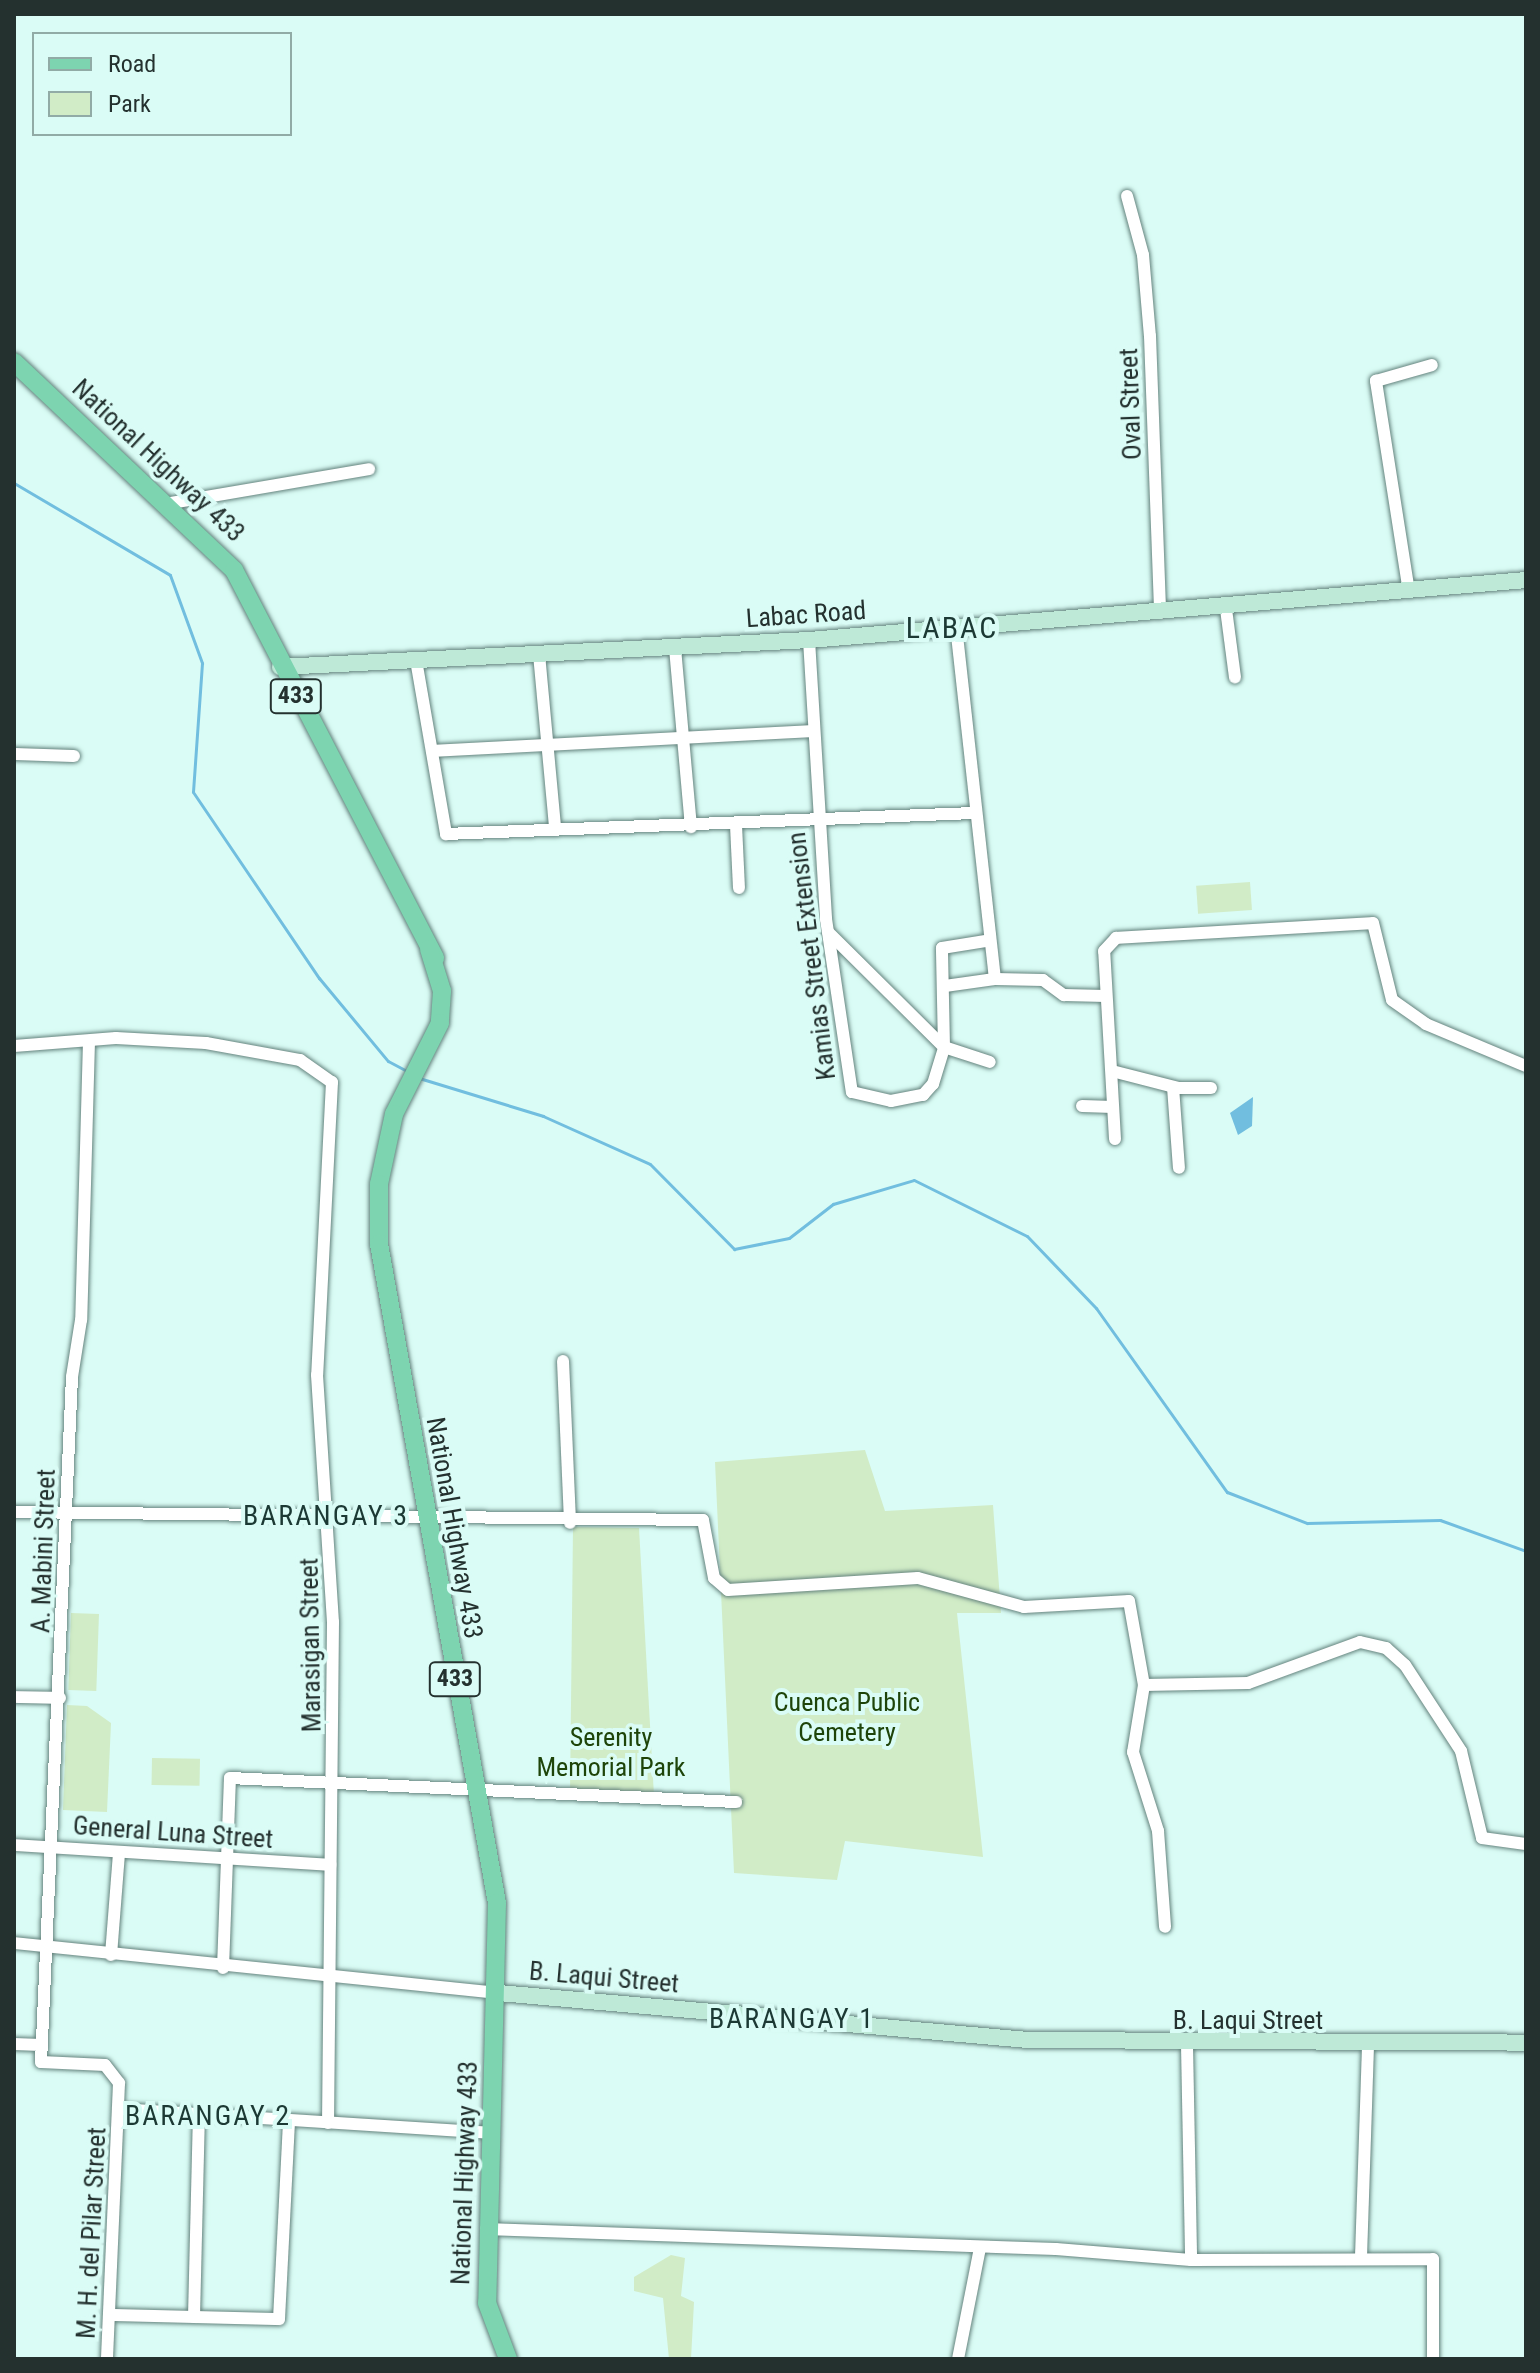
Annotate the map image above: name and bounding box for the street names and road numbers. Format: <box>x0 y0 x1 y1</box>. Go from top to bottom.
street label: Oval Street <box>1113 348 1149 460</box>
street label: National Highway 433 <box>65 373 251 549</box>
street label: Labac Road <box>745 595 867 635</box>
road number: 433 <box>268 676 324 716</box>
street label: Kamias Street Extension <box>781 830 843 1082</box>
street label: National Highway 433 <box>419 1415 489 1641</box>
street label: A. Mabini Street <box>26 1468 62 1634</box>
street label: Marasigan Street <box>294 1557 328 1733</box>
road number: 433 <box>427 1659 483 1699</box>
street label: General Luna Street <box>72 1810 274 1856</box>
street label: B. Laqui Street <box>528 1956 680 2000</box>
street label: B. Laqui Street <box>1173 2005 1323 2037</box>
street label: National Highway 433 <box>445 2060 485 2286</box>
street label: M. H. del Pilar Street <box>71 2126 113 2340</box>

